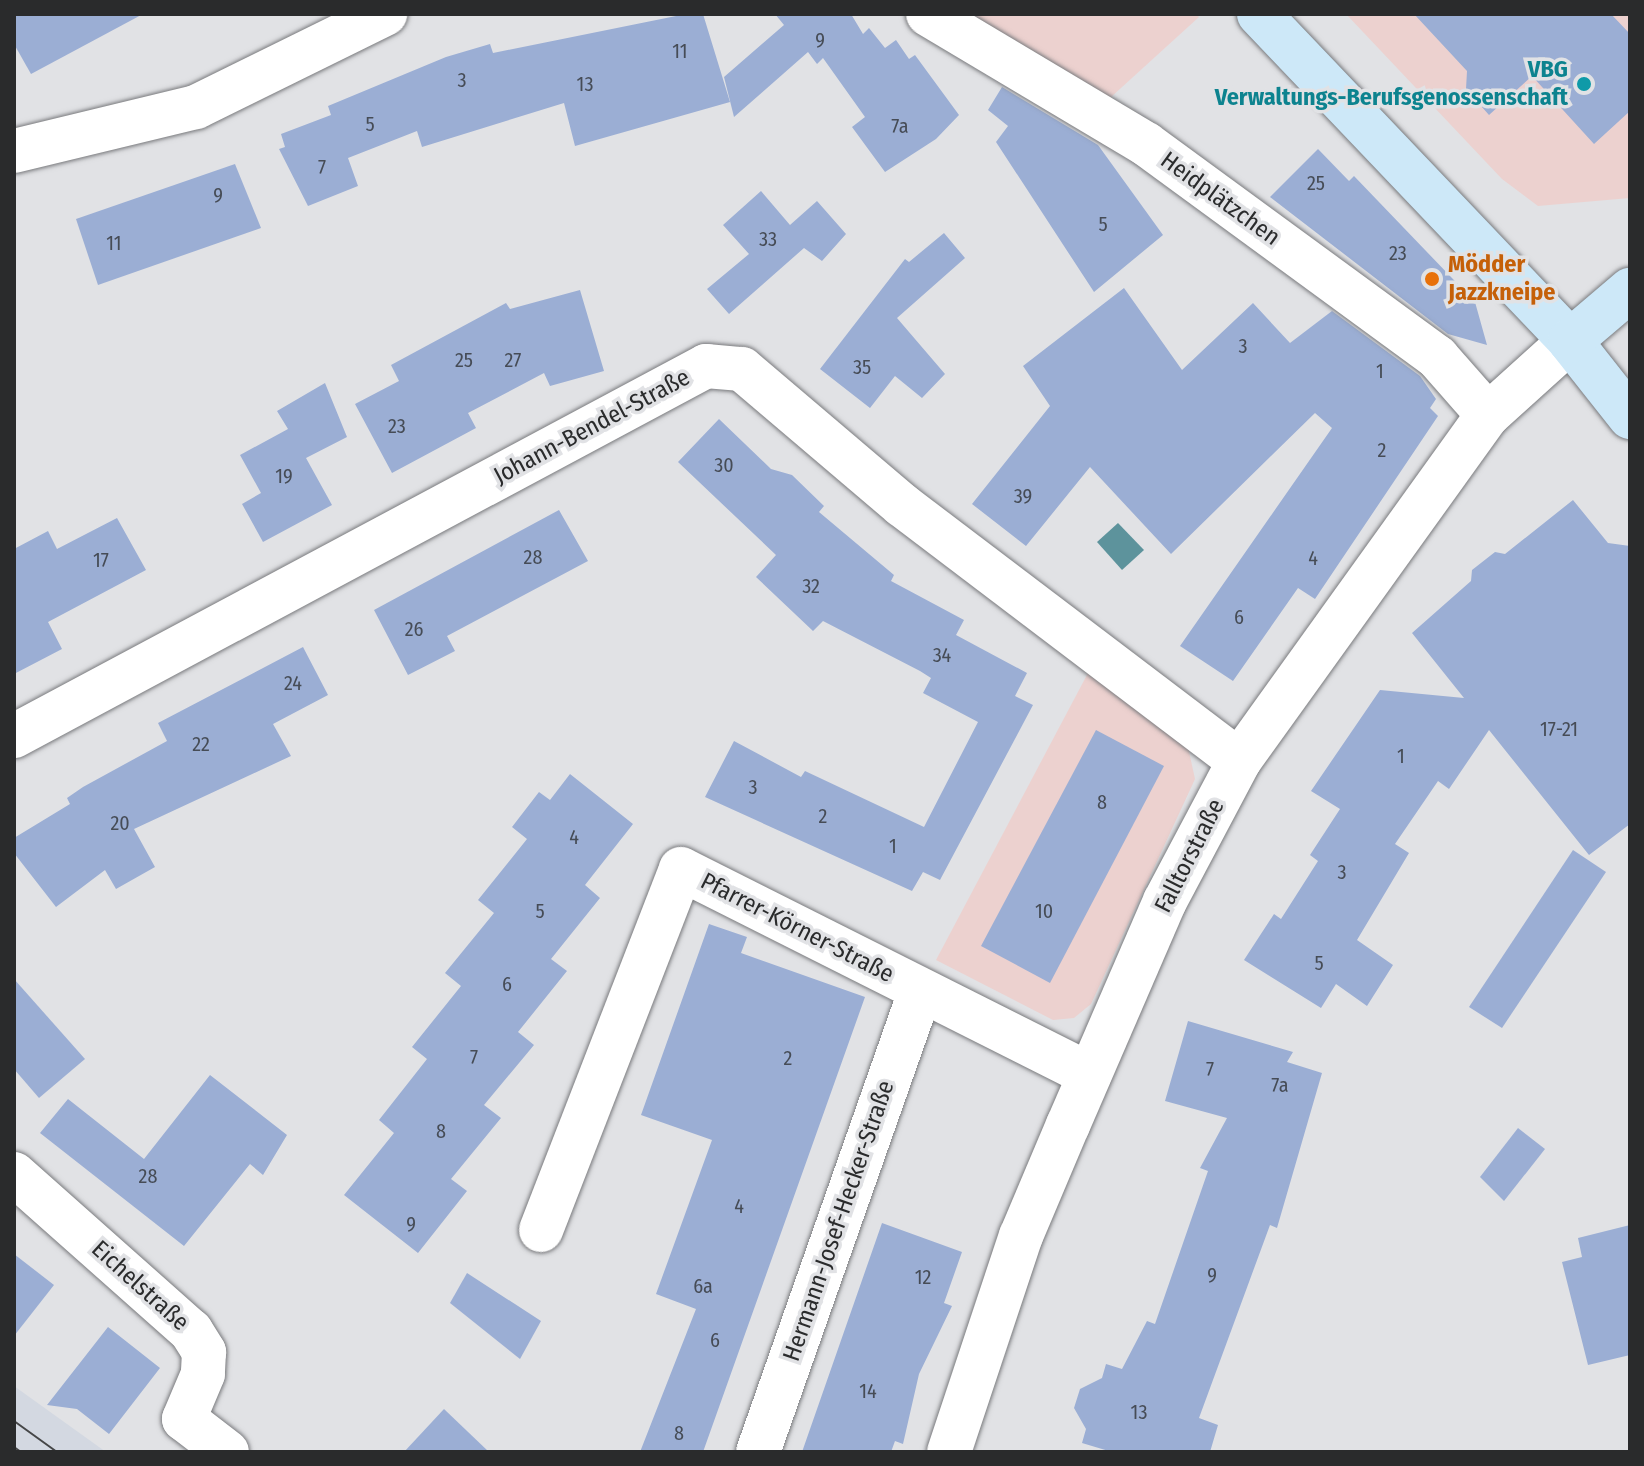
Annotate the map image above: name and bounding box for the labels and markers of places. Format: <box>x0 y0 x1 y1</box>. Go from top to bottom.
place label: VBG Verwaltungs-Berufsgenossenschaft <box>1215 56 1568 112</box>
marker: VBG Verwaltungs-Berufsgenossenschaft <box>1575 75 1593 93</box>
place label: Mödder Jazzkneipe <box>1448 251 1555 307</box>
marker: Mödder Jazzkneipe <box>1423 270 1441 288</box>

